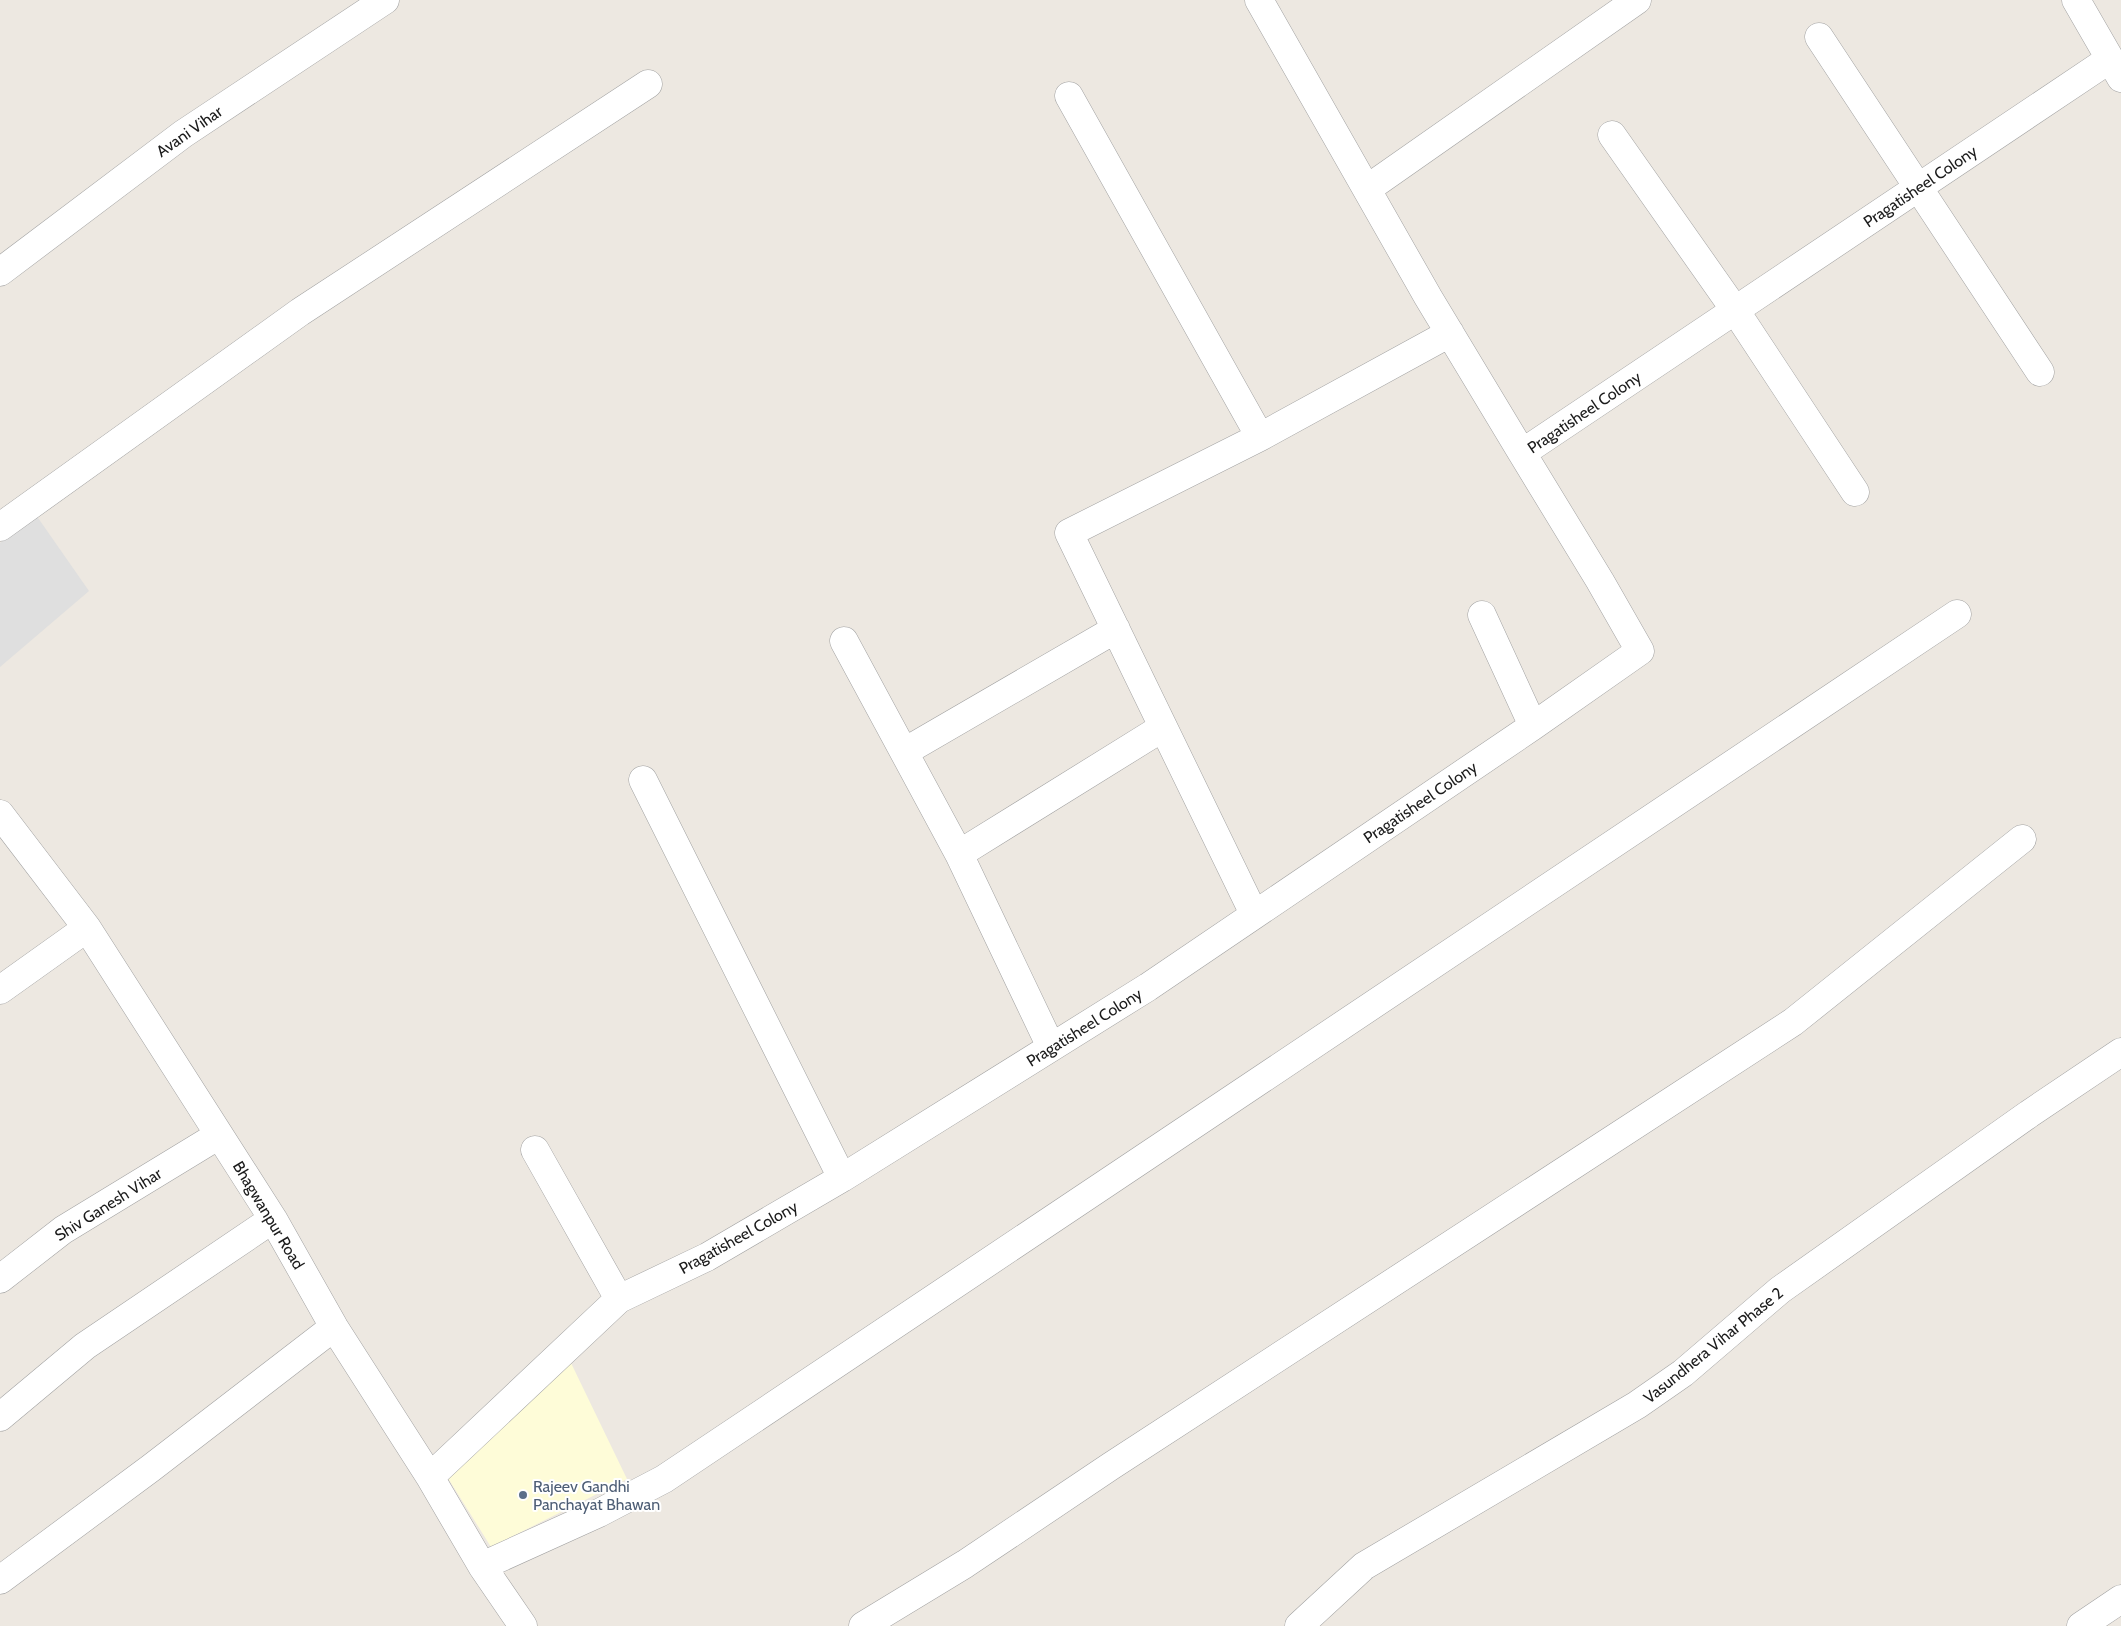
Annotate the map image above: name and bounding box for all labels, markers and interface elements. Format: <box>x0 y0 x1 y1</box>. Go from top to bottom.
street label: Avani Vihar <box>153 101 227 161</box>
street label: Pragatisheel Colony <box>1860 141 1981 231</box>
street label: Pragatisheel Colony <box>1524 367 1645 457</box>
street label: Pragatisheel Colony <box>1360 757 1481 847</box>
street label: Pragatisheel Colony <box>1023 984 1146 1071</box>
street label: Bhagwanpur Road <box>229 1158 308 1273</box>
street label: Shiv Ganesh Vihar <box>51 1163 166 1245</box>
street label: Pragatisheel Colony <box>676 1197 801 1278</box>
street label: Vasundhera Vihar Phase 2 <box>1640 1283 1787 1407</box>
place label: Rajeev Gandhi Panchayat Bhawan <box>533 1477 660 1514</box>
marker: Rajeev Gandhi Panchayat Bhawan <box>517 1489 529 1501</box>

